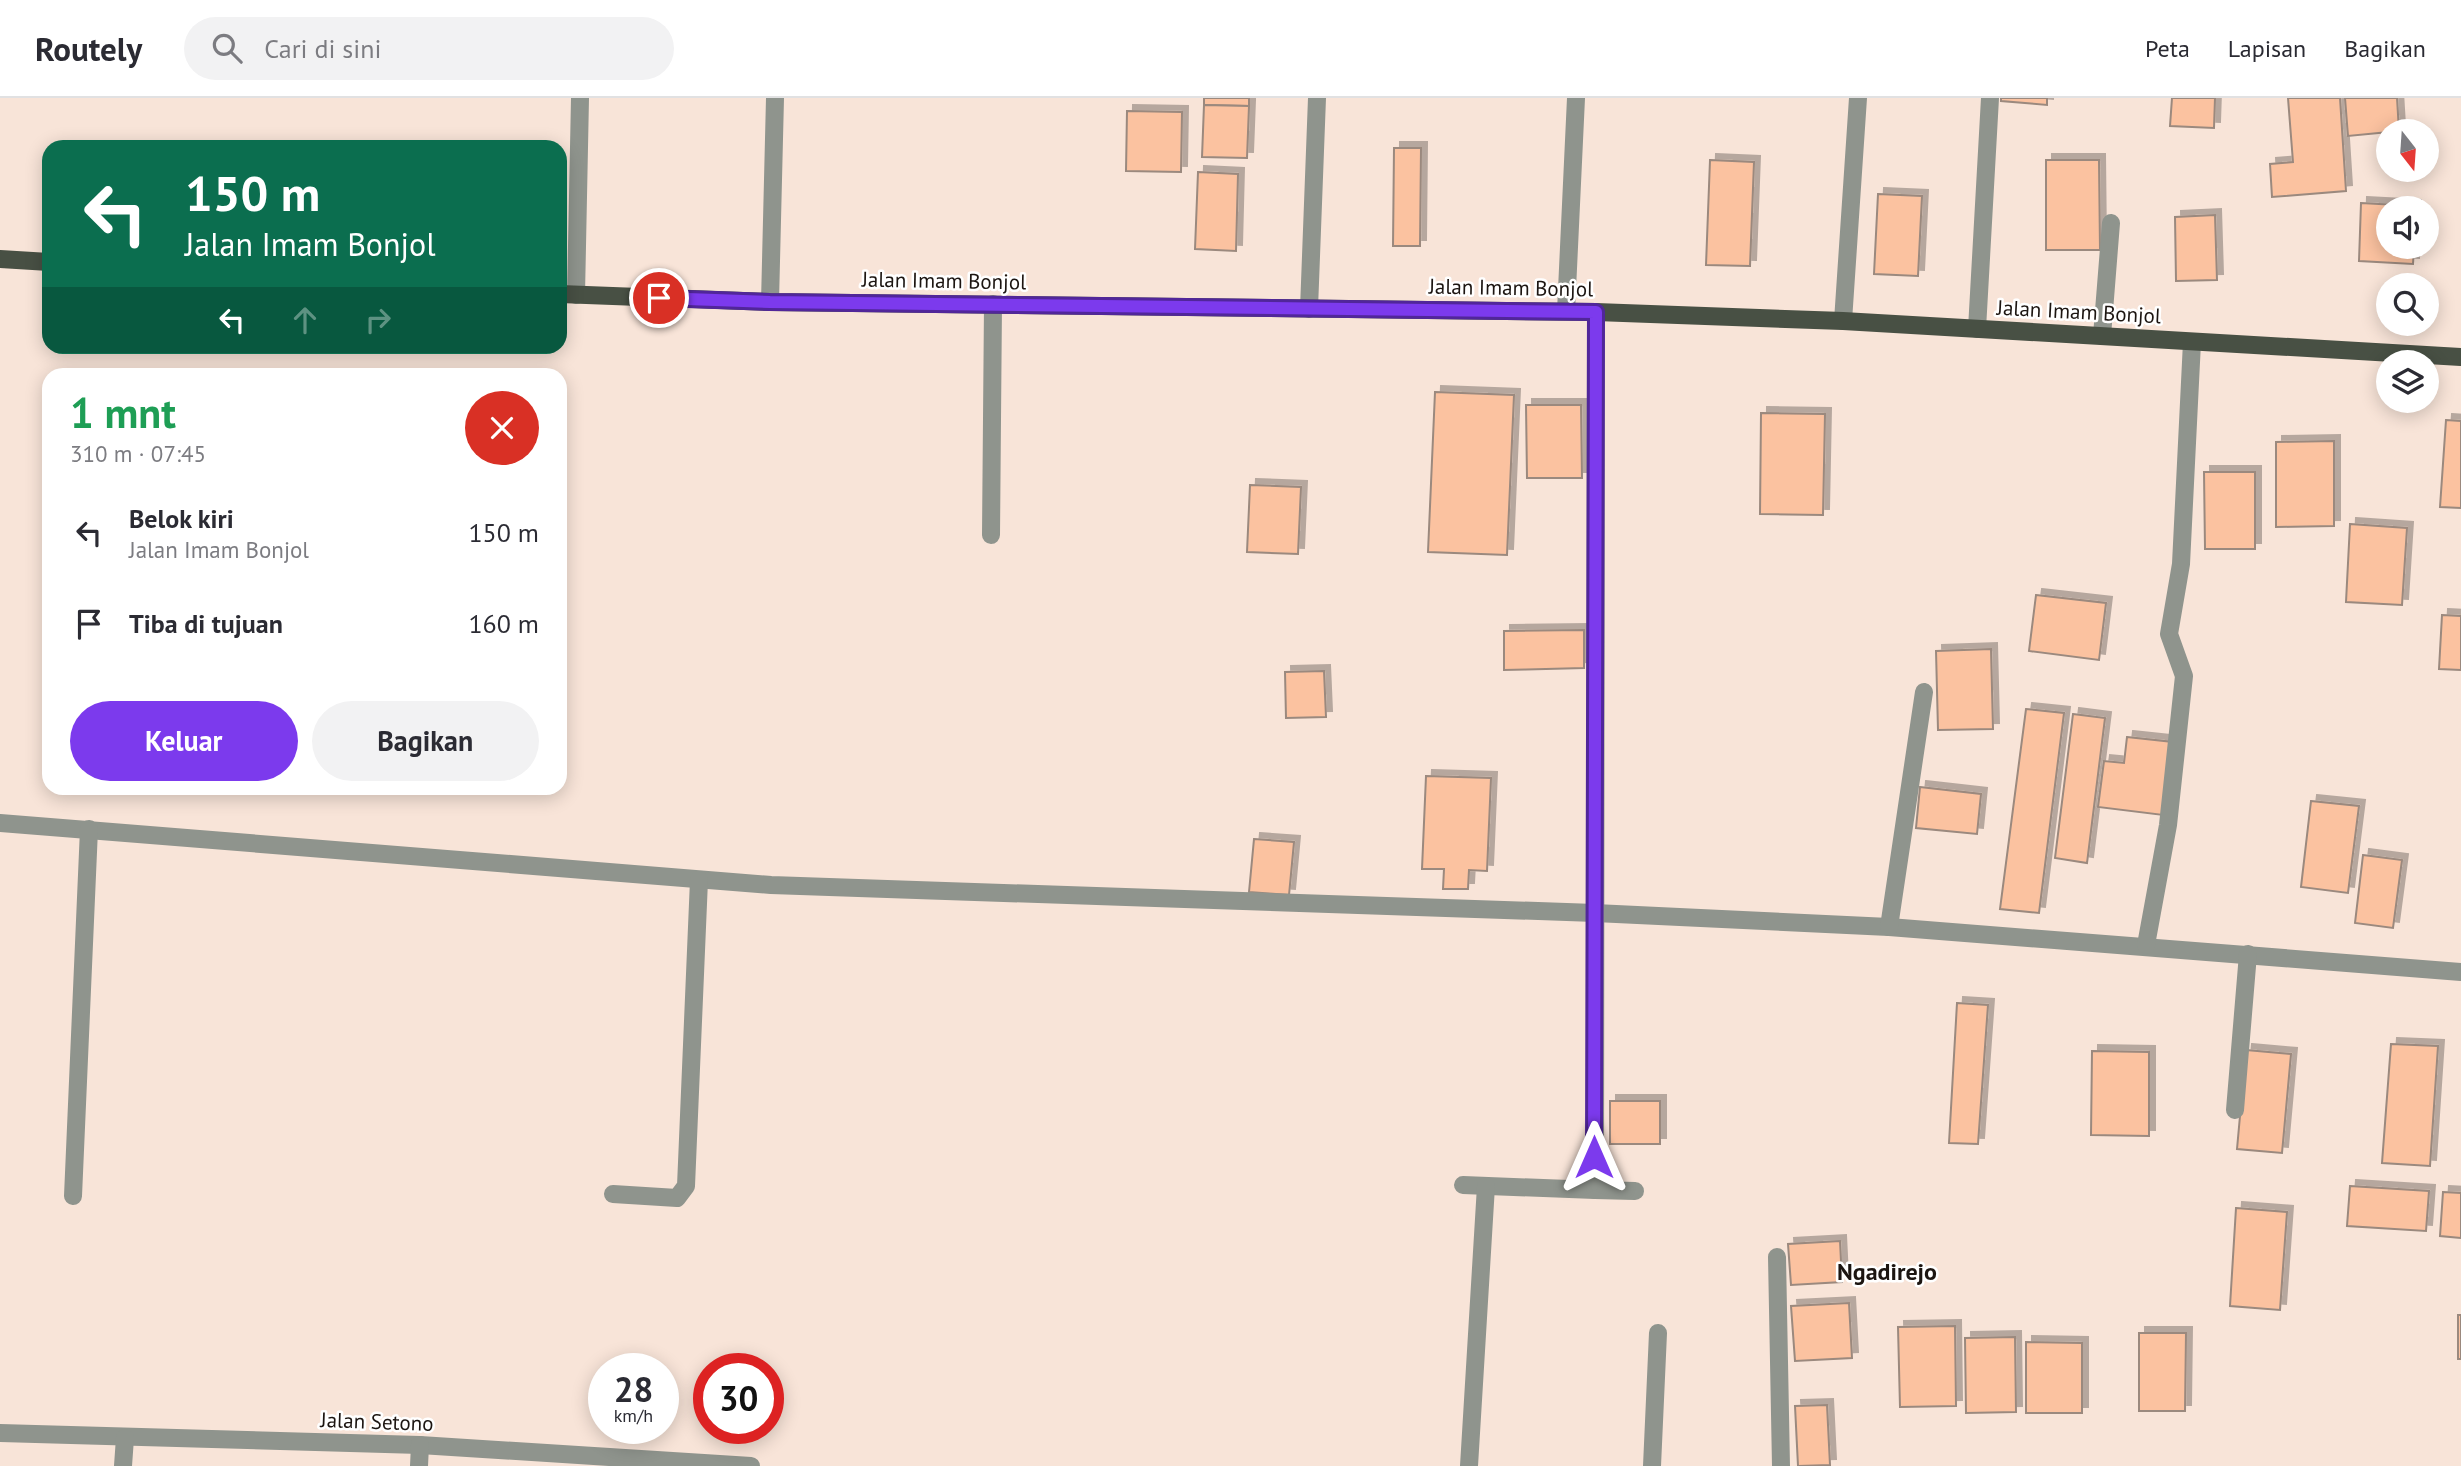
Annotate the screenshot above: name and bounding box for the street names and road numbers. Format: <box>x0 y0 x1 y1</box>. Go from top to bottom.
street label: Jalan Imam Bonjol <box>861 266 1026 295</box>
street label: Jalan Imam Bonjol <box>1428 273 1593 302</box>
street label: Jalan Imam Bonjol <box>1995 294 2162 329</box>
street label: Jalan Setono <box>319 1406 434 1437</box>

